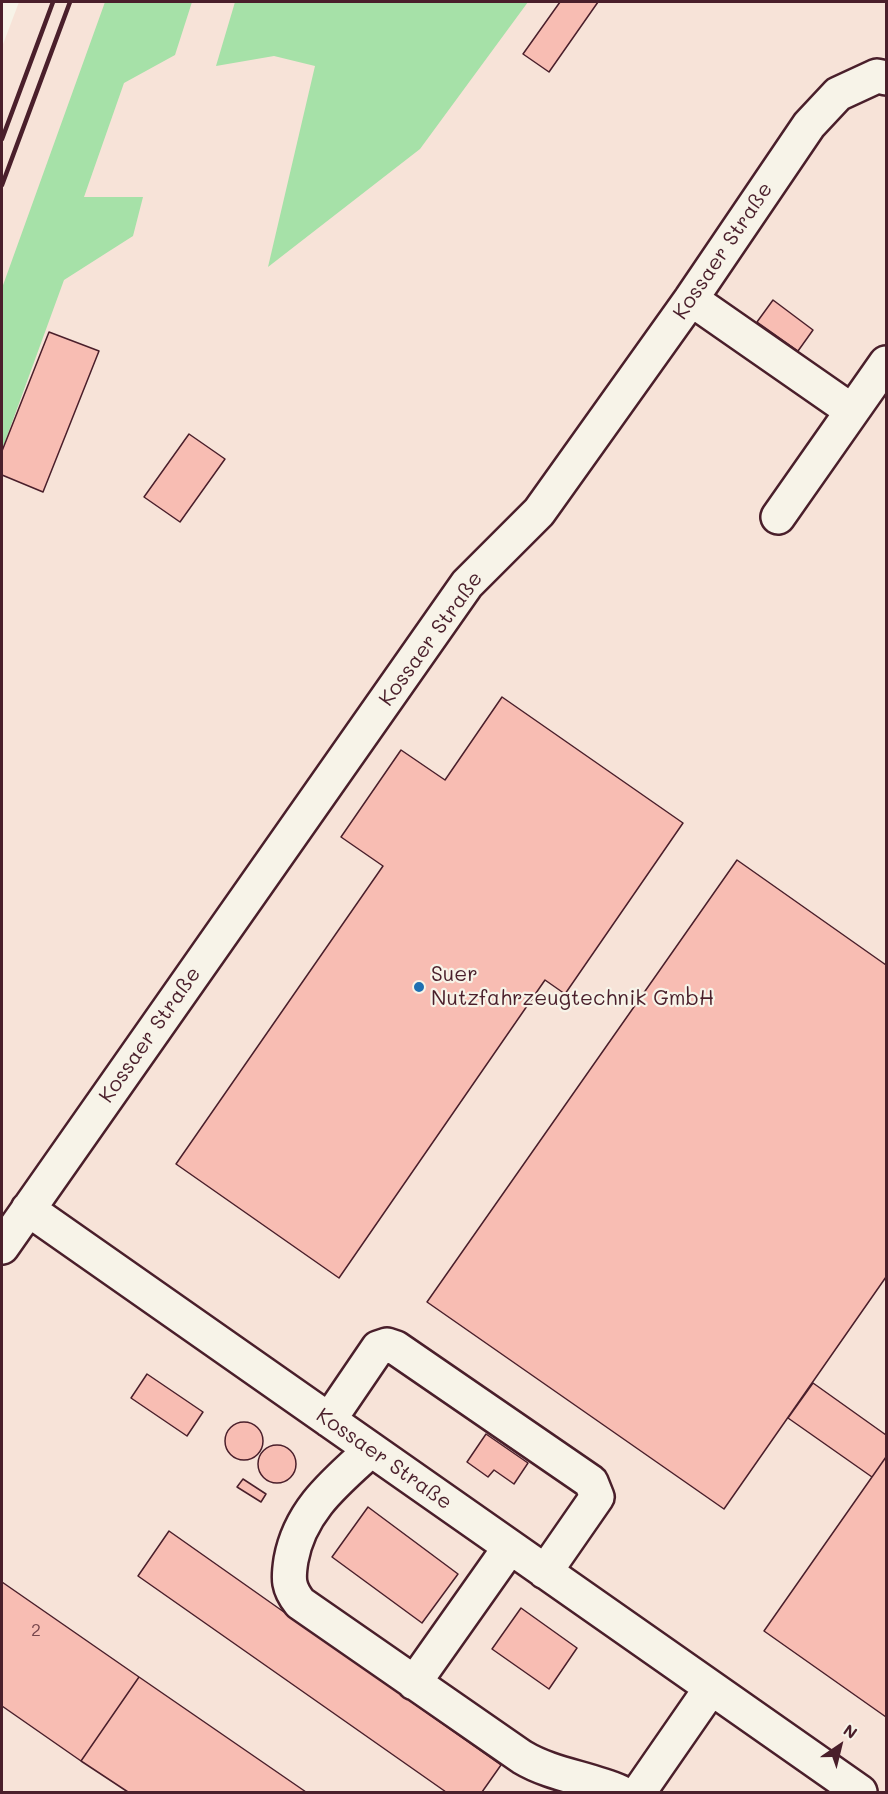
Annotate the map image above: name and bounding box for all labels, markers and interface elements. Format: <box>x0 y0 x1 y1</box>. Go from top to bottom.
street label: Kossaer Straße <box>668 178 778 324</box>
street label: Kossaer Straße <box>374 567 488 711</box>
street label: Kossaer Straße <box>94 962 206 1108</box>
place label: Suer Nutzfahrzeugtechnik GmbH <box>431 962 714 1012</box>
marker: Suer Nutzfahrzeugtechnik GmbH <box>412 980 426 994</box>
street label: Kossaer Straße <box>311 1403 457 1515</box>
house number: 2 <box>31 1619 41 1641</box>
north arrow <box>810 1716 870 1776</box>
text: N <box>840 1719 862 1743</box>

